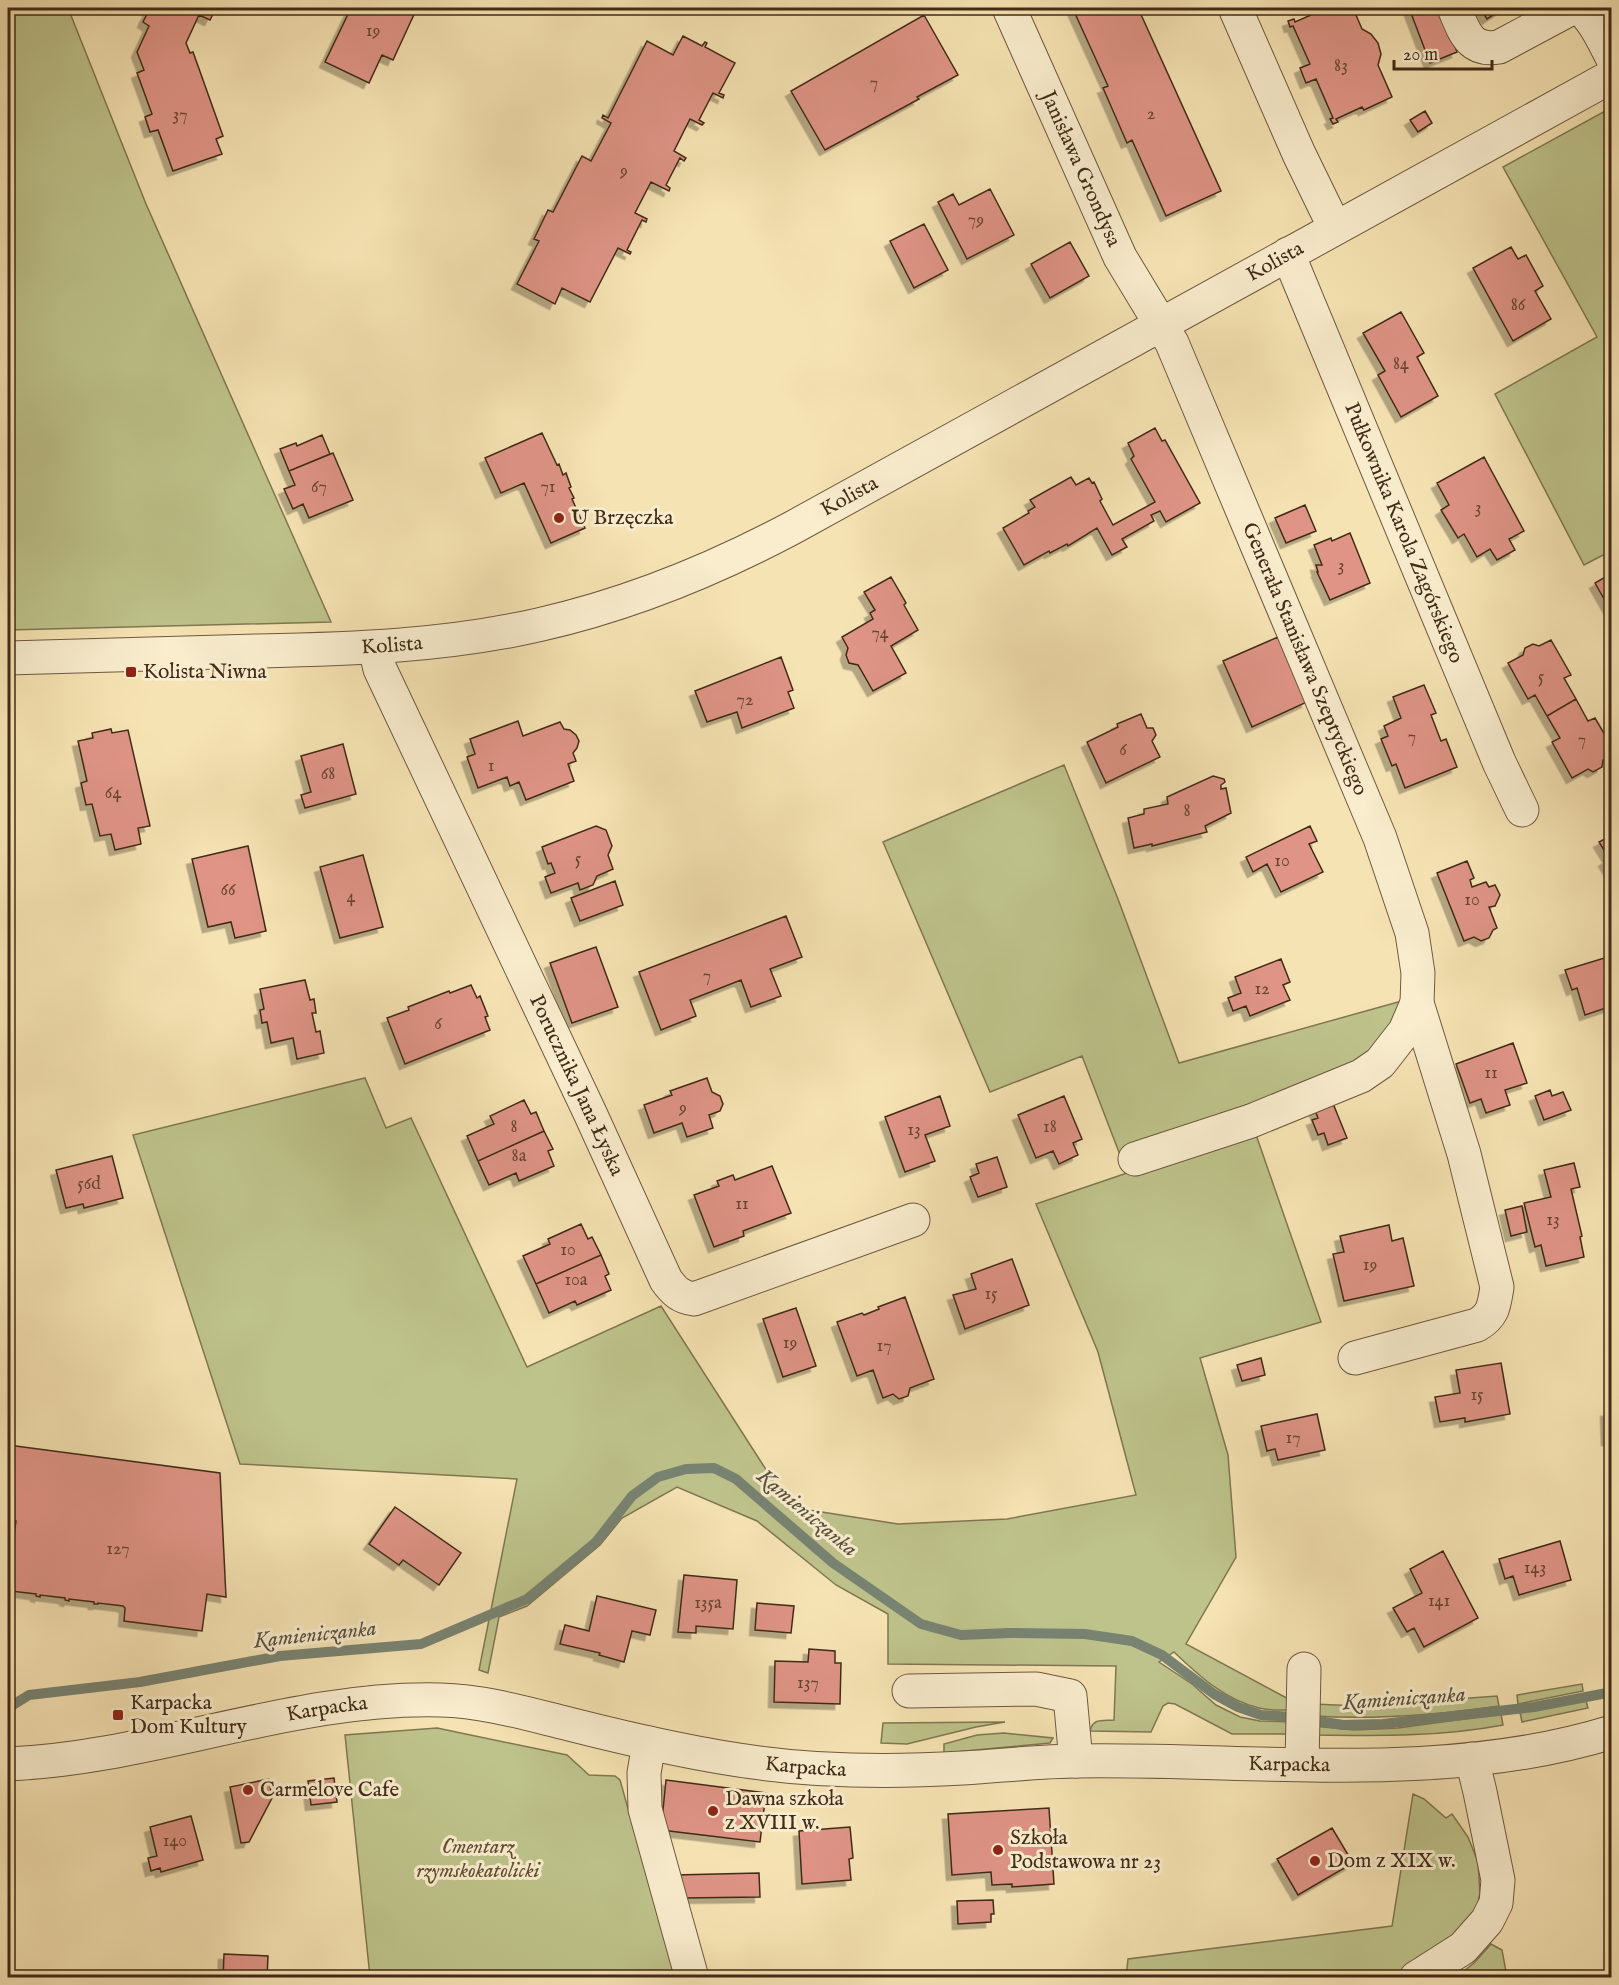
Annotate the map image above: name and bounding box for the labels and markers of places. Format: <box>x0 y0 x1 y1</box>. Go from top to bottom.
place label: U Brzęczka <box>571 505 674 532</box>
marker: U Brzęczka <box>552 511 566 525</box>
place label: Kolista Niwna <box>143 659 267 686</box>
marker: Kolista Niwna <box>124 665 138 679</box>
place label: Karpacka Dom Kultury <box>130 1690 248 1741</box>
marker: Karpacka Dom Kultury <box>111 1708 125 1722</box>
place label: Carmelove Cafe <box>260 1777 399 1804</box>
marker: Carmelove Cafe <box>241 1783 255 1797</box>
place label: Dawna szkoła z XVIII w. <box>725 1786 844 1837</box>
marker: Dawna szkoła z XVIII w. <box>706 1804 720 1818</box>
place label: Szkoła Podstawowa nr 23 <box>1010 1825 1161 1876</box>
marker: Szkoła Podstawowa nr 23 <box>991 1843 1005 1857</box>
place label: Dom z XIX w. <box>1327 1848 1456 1875</box>
marker: Dom z XIX w. <box>1308 1854 1322 1868</box>

